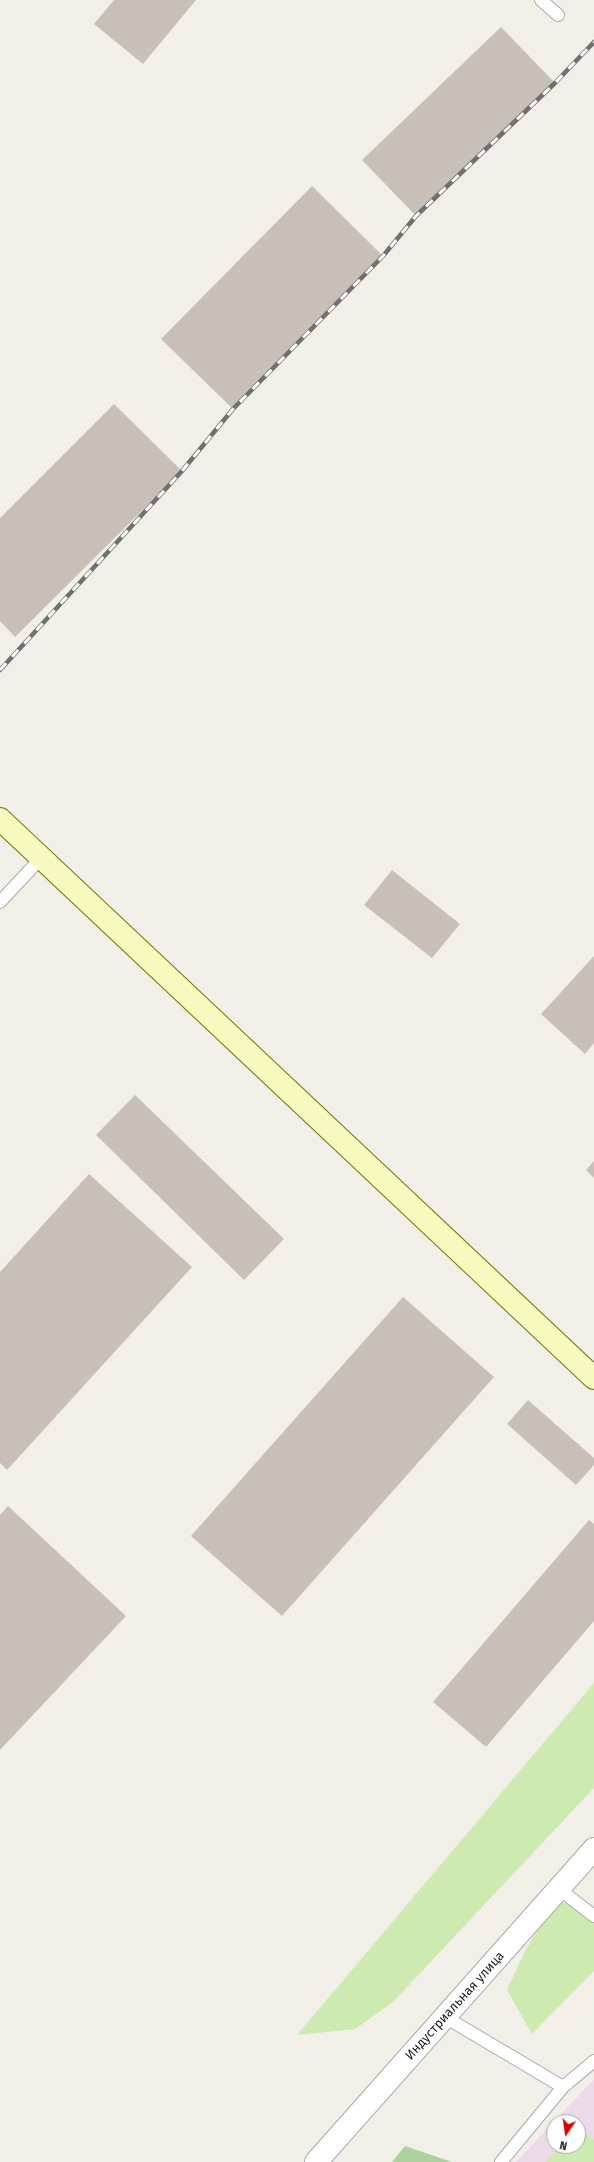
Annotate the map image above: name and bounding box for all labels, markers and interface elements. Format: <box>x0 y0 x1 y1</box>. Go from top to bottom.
street label: Индустриальная улица <box>402 1949 508 2063</box>
north arrow <box>546 2114 586 2154</box>
text: N <box>558 2138 568 2152</box>

